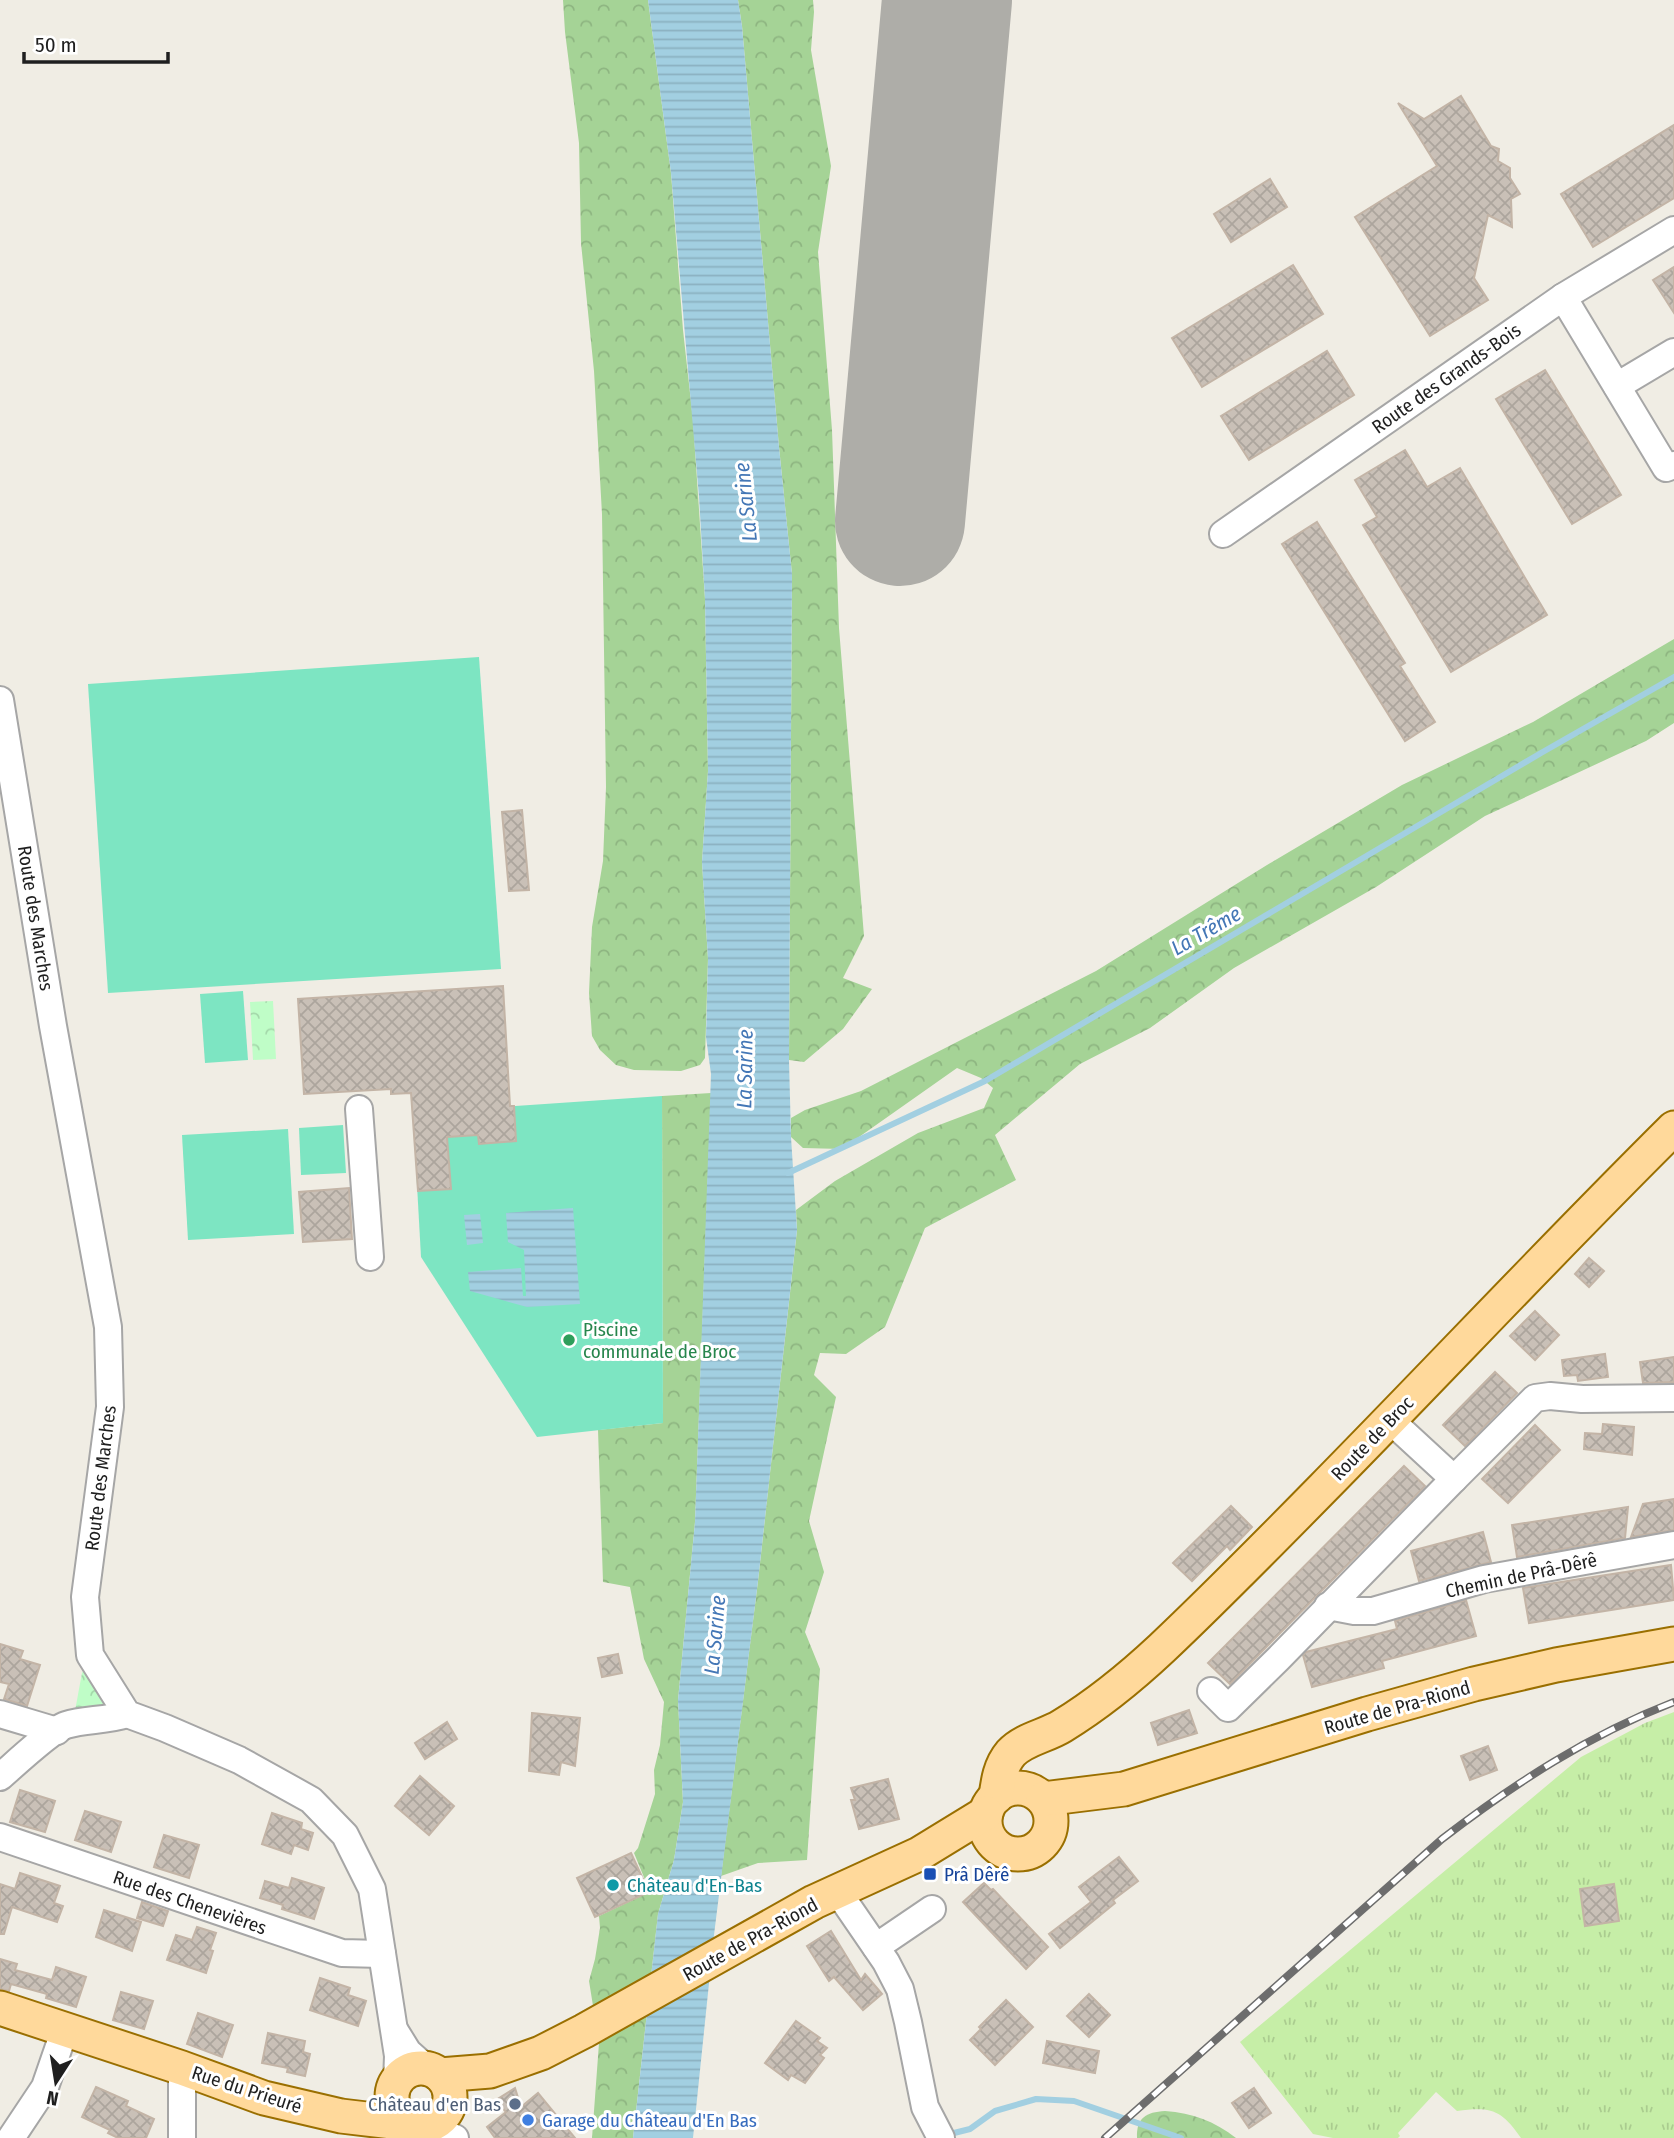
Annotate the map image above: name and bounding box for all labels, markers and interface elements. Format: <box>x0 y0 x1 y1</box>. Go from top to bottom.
scale bar <box>24 21 168 65</box>
text: 50 m <box>35 32 77 58</box>
street label: Route des Grands-Bois <box>1367 318 1525 438</box>
water label: La Sarine <box>729 461 763 543</box>
street label: Route des Marches <box>13 844 58 992</box>
water label: La Trême <box>1166 901 1246 961</box>
water label: La Sarine <box>731 1029 759 1109</box>
place label: Piscine communale de Broc <box>583 1318 736 1363</box>
marker: Piscine communale de Broc <box>561 1332 577 1348</box>
street label: Route de Broc <box>1326 1391 1418 1485</box>
street label: Route des Marches <box>80 1404 121 1552</box>
street label: Chemin de Prâ-Dêrê <box>1443 1548 1599 1603</box>
water label: La Sarine <box>699 1594 731 1676</box>
street label: Route de Pra-Riond <box>1321 1676 1473 1739</box>
place label: Prâ Dêrê <box>944 1863 1009 1886</box>
street label: Rue des Chenevières <box>110 1865 270 1940</box>
marker: Prâ Dêrê <box>922 1866 938 1882</box>
place label: Château d'En-Bas <box>627 1874 762 1897</box>
marker: Château d'En-Bas <box>605 1877 621 1893</box>
street label: Route de Pra-Riond <box>679 1893 822 1986</box>
north arrow <box>21 2047 91 2117</box>
street label: Rue du Prieuré <box>189 2061 305 2118</box>
text: N <box>45 2086 61 2111</box>
place label: Château d'en Bas <box>368 2093 501 2116</box>
marker: Château d'en Bas <box>507 2096 523 2112</box>
place label: Garage du Château d'En Bas <box>542 2109 757 2132</box>
marker: Garage du Château d'En Bas <box>520 2112 536 2128</box>

